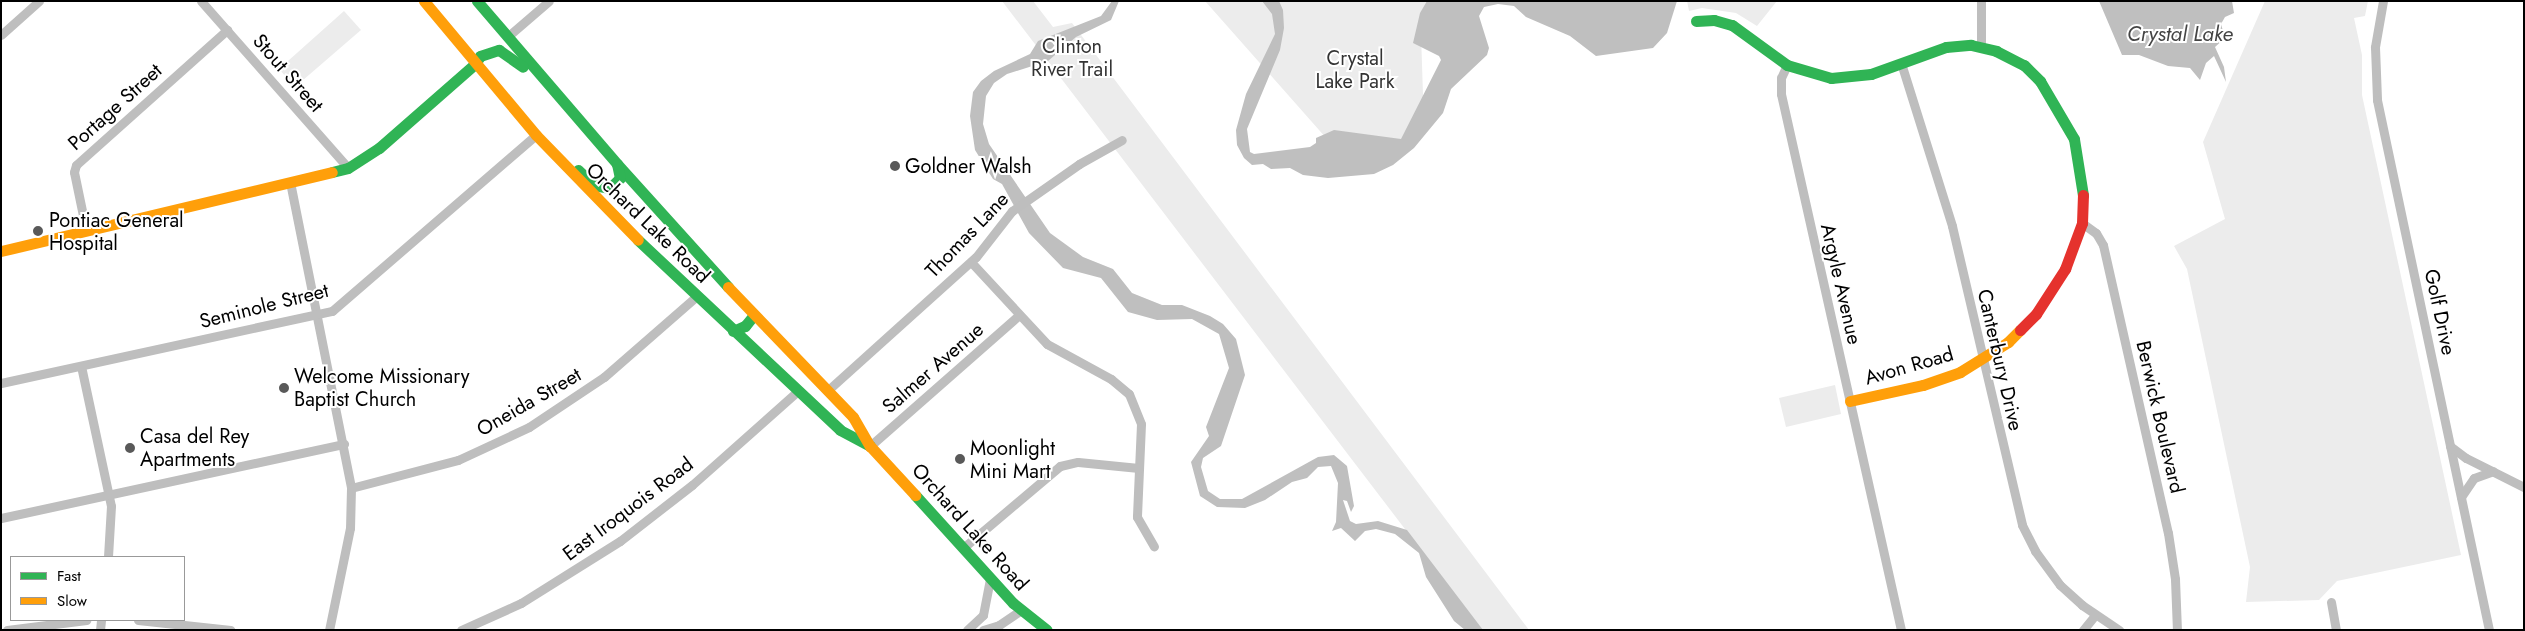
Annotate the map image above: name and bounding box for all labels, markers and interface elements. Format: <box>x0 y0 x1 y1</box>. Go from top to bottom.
water label: Crystal Lake <box>2127 21 2233 47</box>
street label: Stout Street <box>248 29 328 117</box>
park label: Clinton River Trail <box>1031 35 1113 82</box>
park label: Crystal Lake Park <box>1315 47 1395 94</box>
street label: Portage Street <box>63 59 167 155</box>
place label: Goldner Walsh <box>905 154 1032 178</box>
street label: Orchard Lake Road <box>581 158 715 288</box>
marker: Goldner Walsh <box>889 160 901 172</box>
street label: Thomas Lane <box>920 187 1014 283</box>
place label: Pontiac General Hospital <box>49 208 184 255</box>
street label: Argyle Avenue <box>1815 221 1867 347</box>
marker: Pontiac General Hospital <box>31 224 45 238</box>
street label: Golf Drive <box>2419 267 2461 357</box>
street label: Seminole Street <box>197 278 331 334</box>
street label: Canterbury Drive <box>1972 287 2028 433</box>
street label: Salmer Avenue <box>877 318 989 418</box>
street label: Berwick Boulevard <box>2131 338 2189 496</box>
street label: Avon Road <box>1862 342 1956 390</box>
street label: Oneida Street <box>473 362 585 442</box>
place label: Welcome Missionary Baptist Church <box>294 364 469 411</box>
marker: Welcome Missionary Baptist Church <box>278 382 290 394</box>
place label: Casa del Rey Apartments <box>140 424 249 471</box>
place label: Moonlight Mini Mart <box>970 436 1055 483</box>
marker: Casa del Rey Apartments <box>124 442 136 454</box>
street label: East Iroquois Road <box>558 452 698 566</box>
marker: Moonlight Mini Mart <box>954 453 966 465</box>
street label: Orchard Lake Road <box>907 458 1033 596</box>
legend <box>10 556 185 621</box>
text: Fast <box>57 565 81 587</box>
text: Slow <box>57 590 87 612</box>

